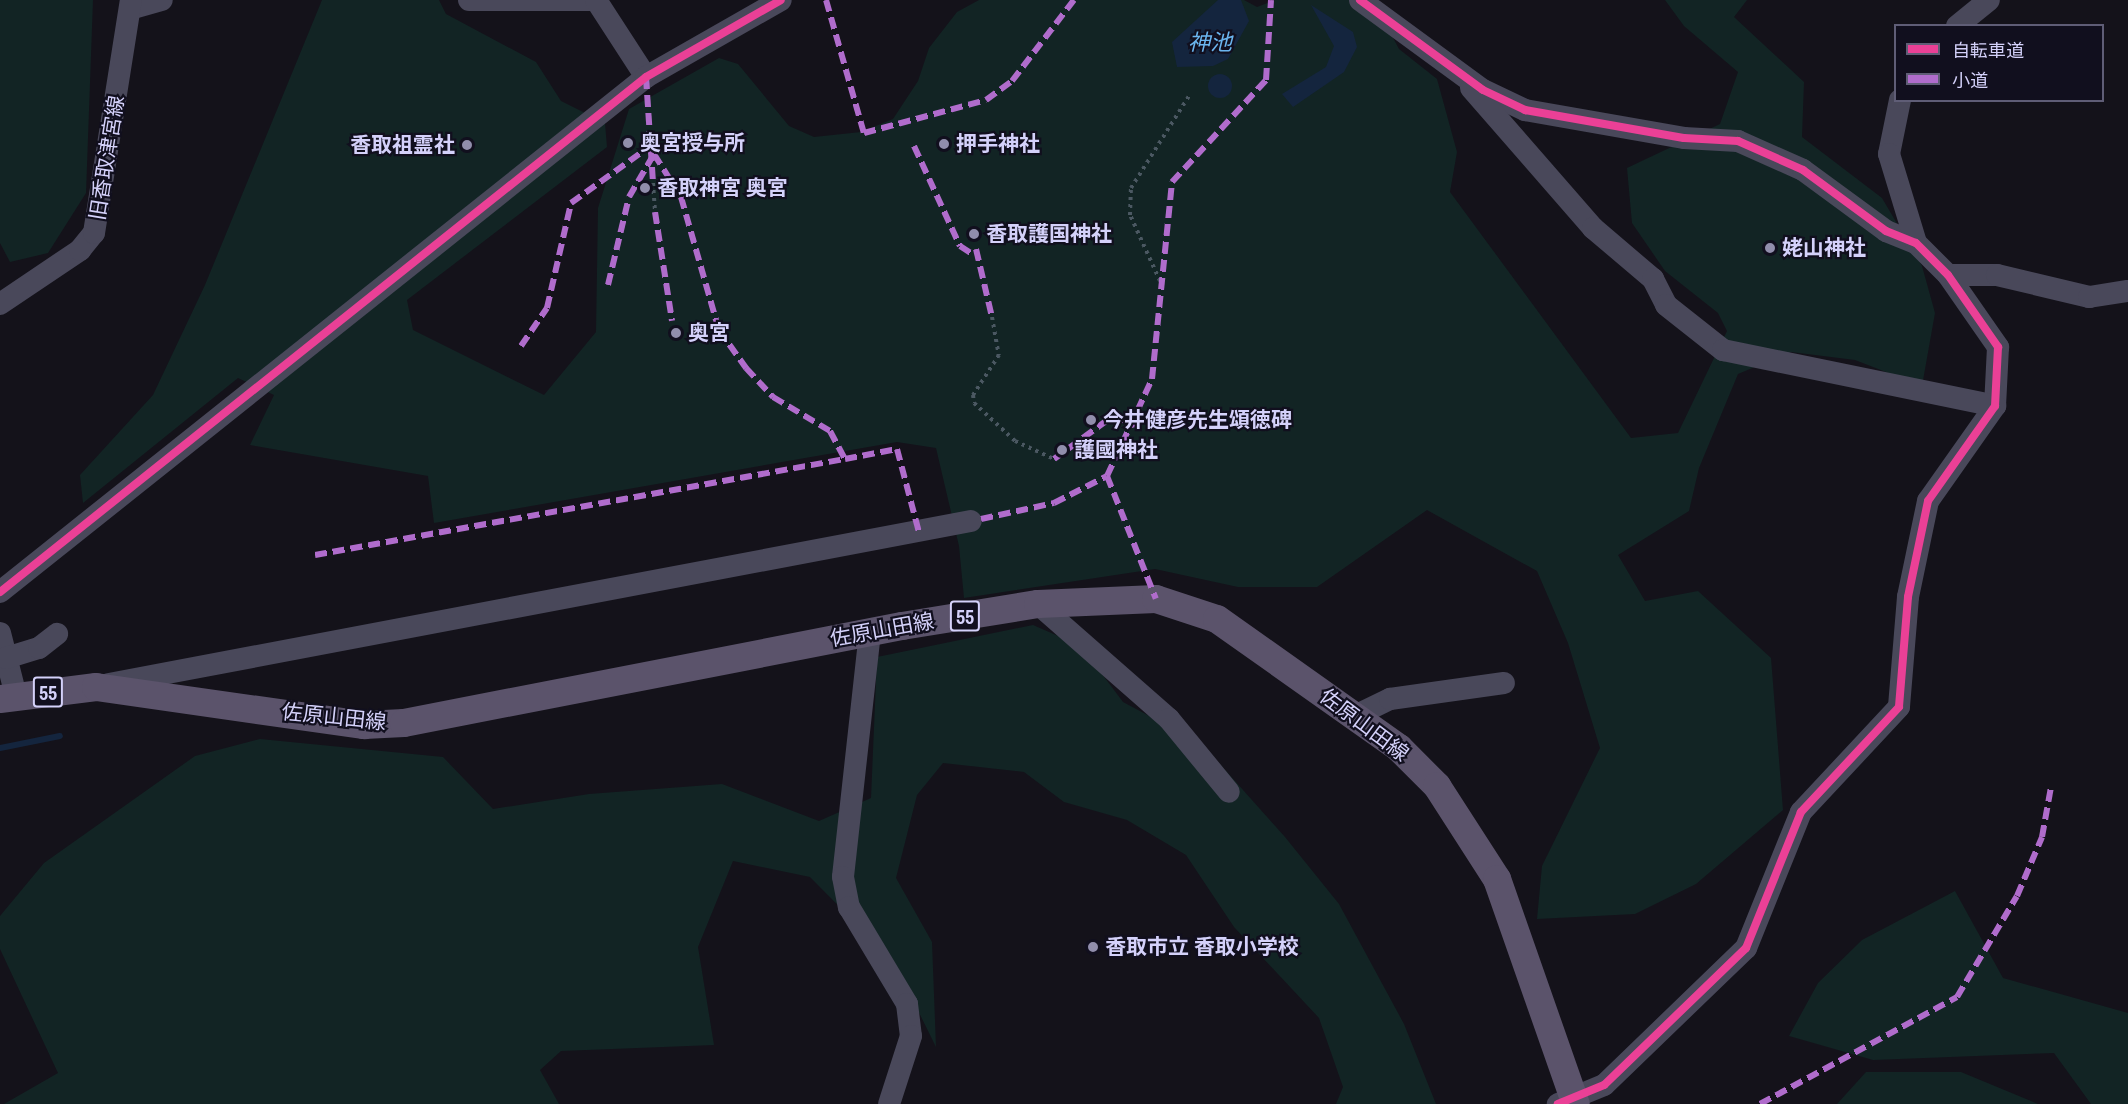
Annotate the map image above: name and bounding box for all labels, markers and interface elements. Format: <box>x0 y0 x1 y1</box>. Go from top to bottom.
legend <box>1894 24 2104 102</box>
water label: 神池 <box>1188 30 1232 56</box>
text: 自転車道 <box>1952 38 2024 63</box>
text: 小道 <box>1952 68 1988 93</box>
street label: 旧香取津宮線 <box>85 94 129 222</box>
place label: 奥宮授与所 <box>640 130 745 156</box>
place label: 押手神社 <box>956 131 1040 157</box>
place label: 香取祖霊社 <box>350 132 455 158</box>
marker: 奥宮授与所 <box>621 136 635 150</box>
marker: 押手神社 <box>937 137 951 151</box>
marker: 香取祖霊社 <box>460 138 474 152</box>
place label: 香取神宮 奥宮 <box>657 175 788 201</box>
marker: 香取神宮 奥宮 <box>638 181 652 195</box>
place label: 香取護国神社 <box>986 221 1112 247</box>
marker: 香取護国神社 <box>967 227 981 241</box>
place label: 姥山神社 <box>1782 235 1866 261</box>
marker: 姥山神社 <box>1763 241 1777 255</box>
place label: 奥宮 <box>688 320 730 346</box>
marker: 奥宮 <box>669 326 683 340</box>
place label: 今井健彦先生頌徳碑 <box>1103 407 1292 433</box>
marker: 今井健彦先生頌徳碑 <box>1084 413 1098 427</box>
place label: 護國神社 <box>1074 437 1158 463</box>
marker: 護國神社 <box>1055 443 1069 457</box>
road number: 55 <box>948 599 982 633</box>
street label: 佐原山田線 <box>828 608 936 652</box>
road number: 55 <box>32 675 64 709</box>
street label: 佐原山田線 <box>1314 683 1414 767</box>
street label: 佐原山田線 <box>280 699 388 735</box>
place label: 香取市立 香取小学校 <box>1105 934 1299 960</box>
marker: 香取市立 香取小学校 <box>1086 940 1100 954</box>

